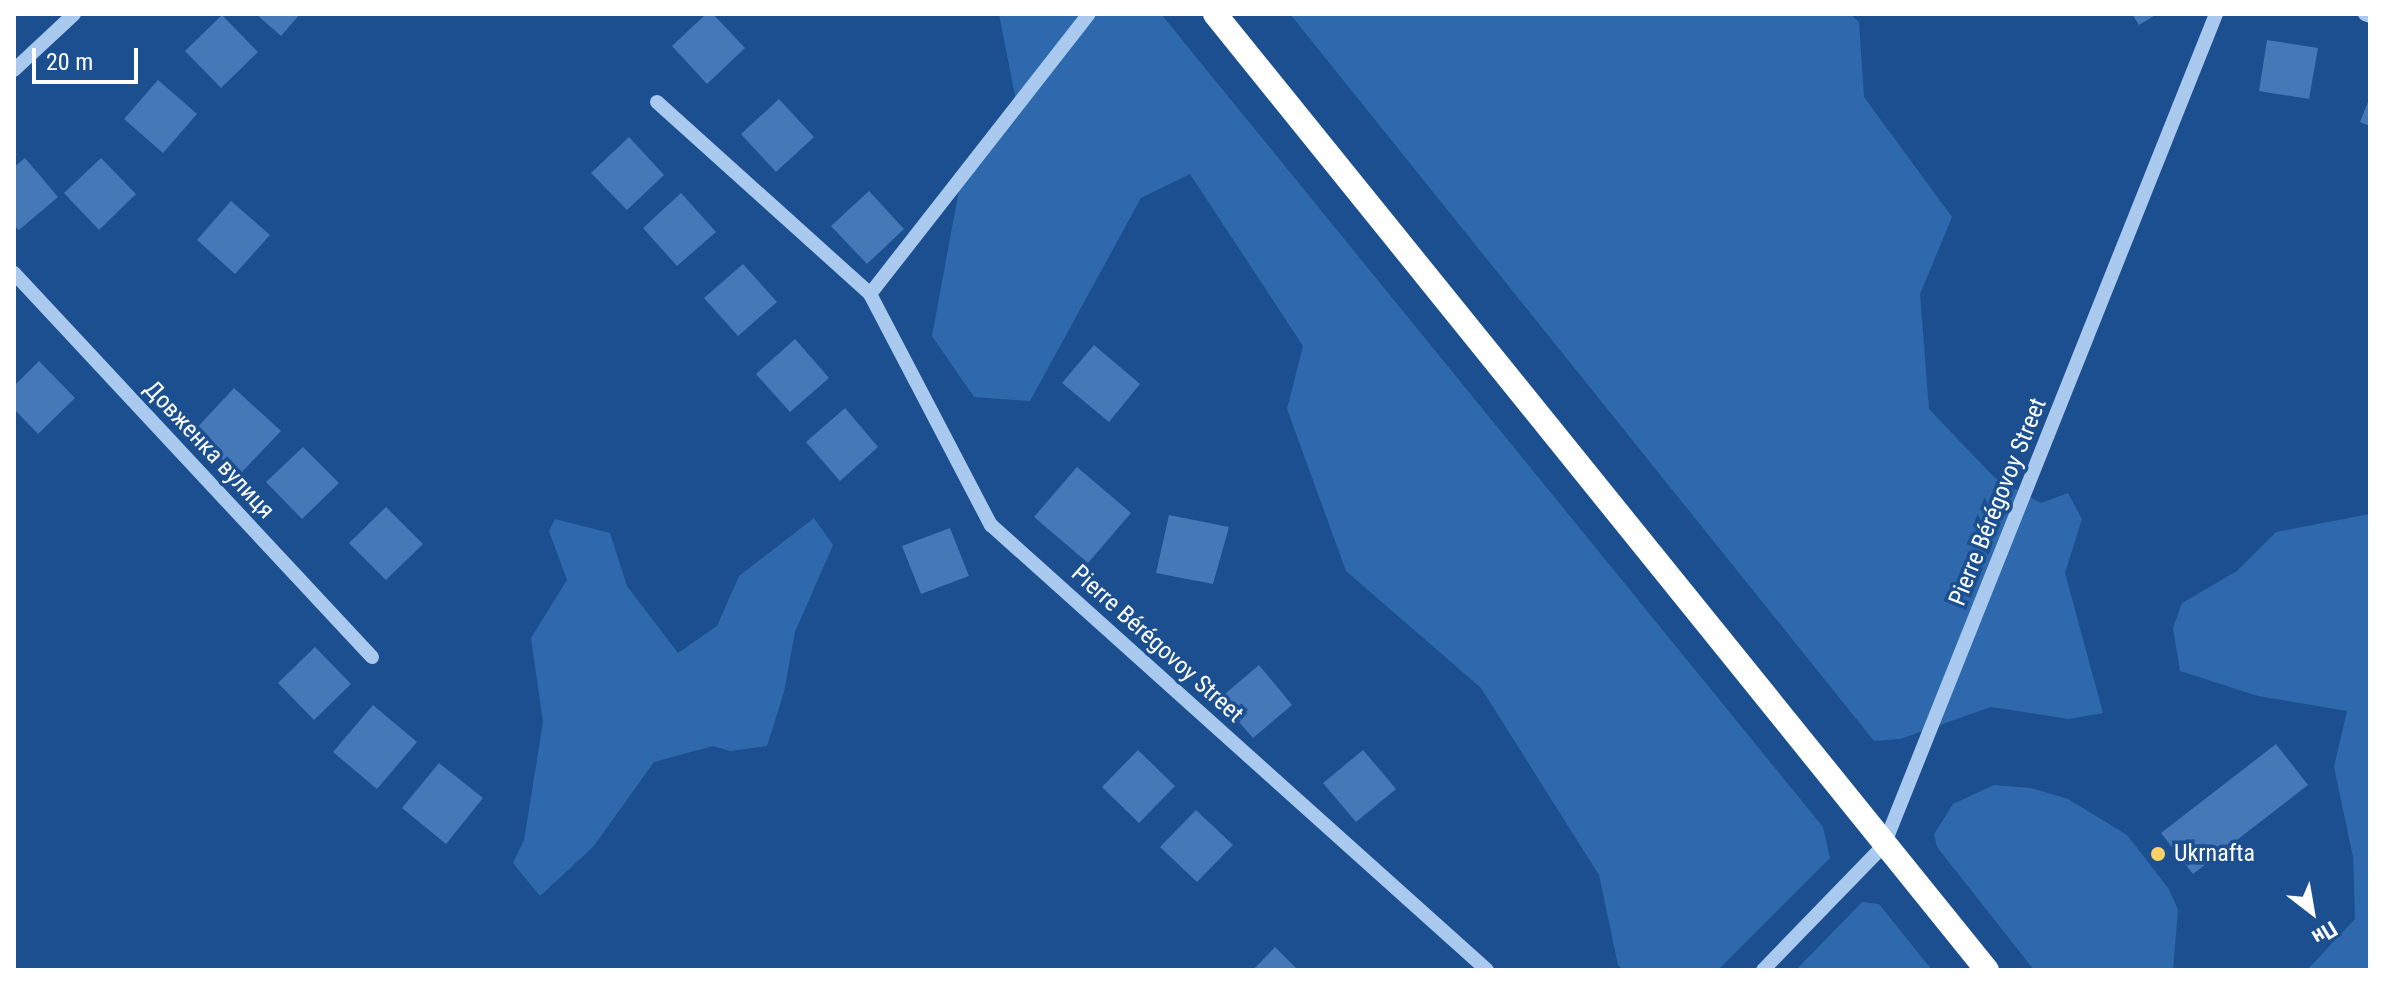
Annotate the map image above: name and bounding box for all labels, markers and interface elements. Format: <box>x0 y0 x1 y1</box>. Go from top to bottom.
scale bar <box>36 32 142 82</box>
text: 20 m <box>46 48 93 76</box>
street label: Довженка вулиця <box>138 375 280 525</box>
street label: Pierre Bérégovoy Street <box>1943 394 2053 610</box>
street label: Pierre Bérégovoy Street <box>1065 559 1249 729</box>
place label: Ukrnafta <box>2174 840 2255 868</box>
marker: Ukrnafta <box>2149 845 2167 863</box>
north arrow <box>2272 872 2352 952</box>
text: Пн <box>2308 916 2342 950</box>

